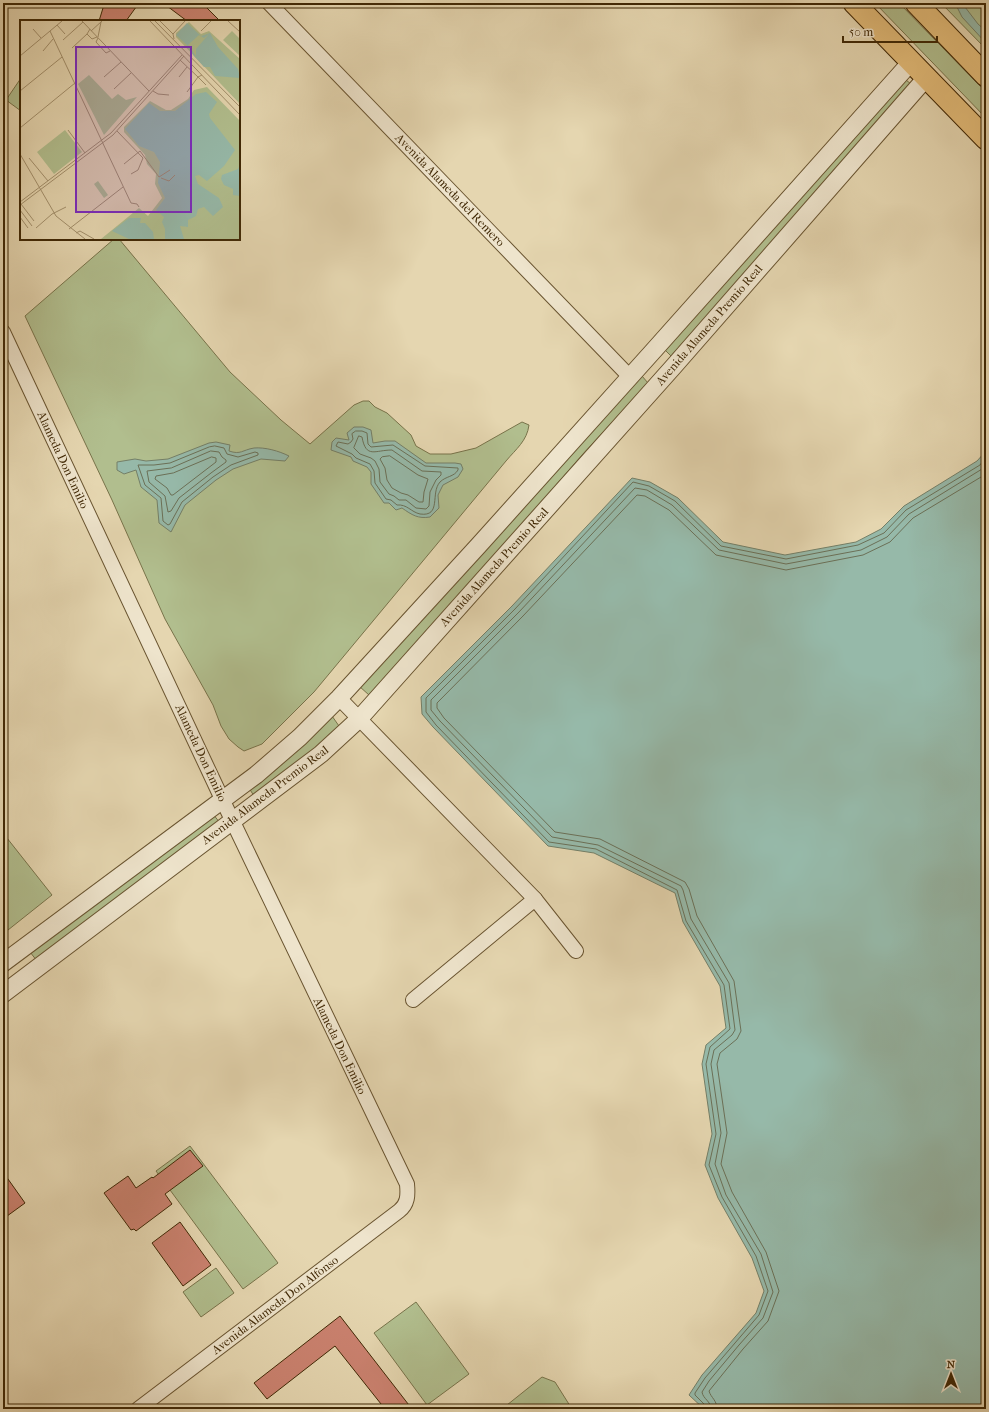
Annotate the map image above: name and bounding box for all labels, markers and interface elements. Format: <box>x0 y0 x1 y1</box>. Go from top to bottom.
scale bar <box>843 18 937 44</box>
inset map <box>20 20 240 240</box>
text: 50 m <box>849 25 873 39</box>
street label: Avenida Alameda del Remero <box>392 130 508 249</box>
street label: Avenida Alameda Premio Real <box>652 261 766 389</box>
street label: Alameda Don Emilio <box>34 408 92 511</box>
street label: Avenida Alameda Premio Real <box>436 504 552 630</box>
street label: Alameda Don Emilio <box>172 701 230 804</box>
street label: Avenida Alameda Premio Real <box>198 742 332 848</box>
street label: Alameda Don Emilio <box>310 995 369 1097</box>
street label: Avenida Alameda Don Alfonso <box>208 1253 341 1358</box>
north arrow <box>931 1354 971 1394</box>
text: N <box>947 1358 956 1371</box>

